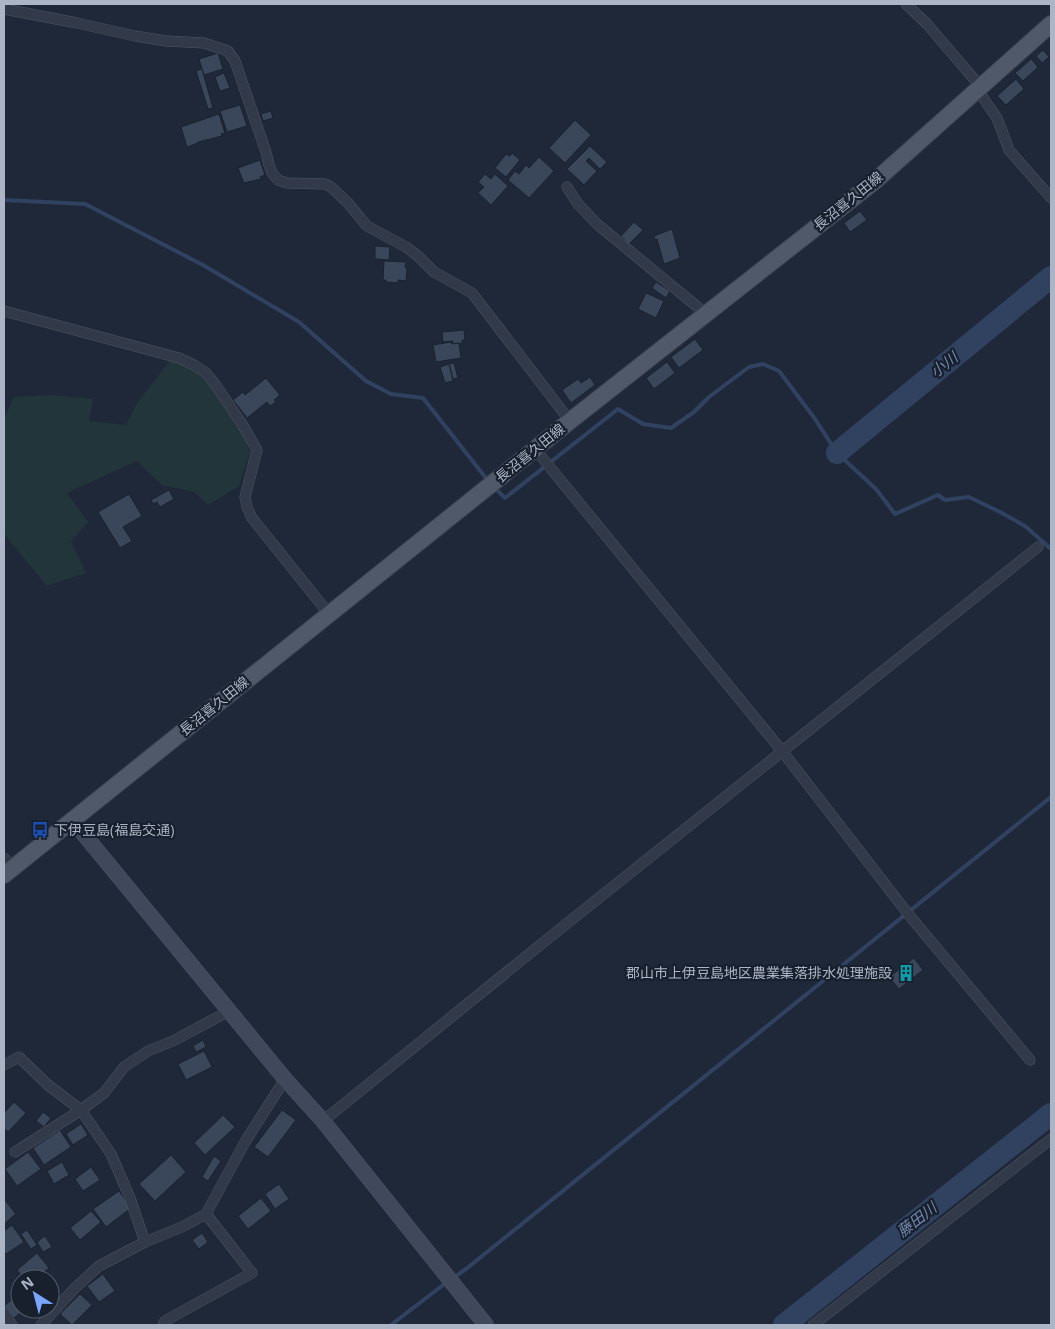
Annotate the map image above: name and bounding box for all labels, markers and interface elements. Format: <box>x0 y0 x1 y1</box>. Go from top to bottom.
street label: 長沼喜久田線 <box>809 167 886 234</box>
water label: 小川 <box>925 346 963 381</box>
street label: 長沼喜久田線 <box>491 419 568 486</box>
street label: 長沼喜久田線 <box>175 672 252 739</box>
bus stop icon: 下伊豆島(福島交通) <box>30 820 50 840</box>
place label: 下伊豆島(福島交通) <box>54 820 174 839</box>
place label: 郡山市上伊豆島地区農業集落排水処理施設 <box>626 963 892 982</box>
building icon: 郡山市上伊豆島地区農業集落排水処理施設 <box>896 963 916 983</box>
water label: 藤田川 <box>892 1196 942 1241</box>
north arrow <box>10 1269 60 1319</box>
text: N <box>17 1272 37 1294</box>

